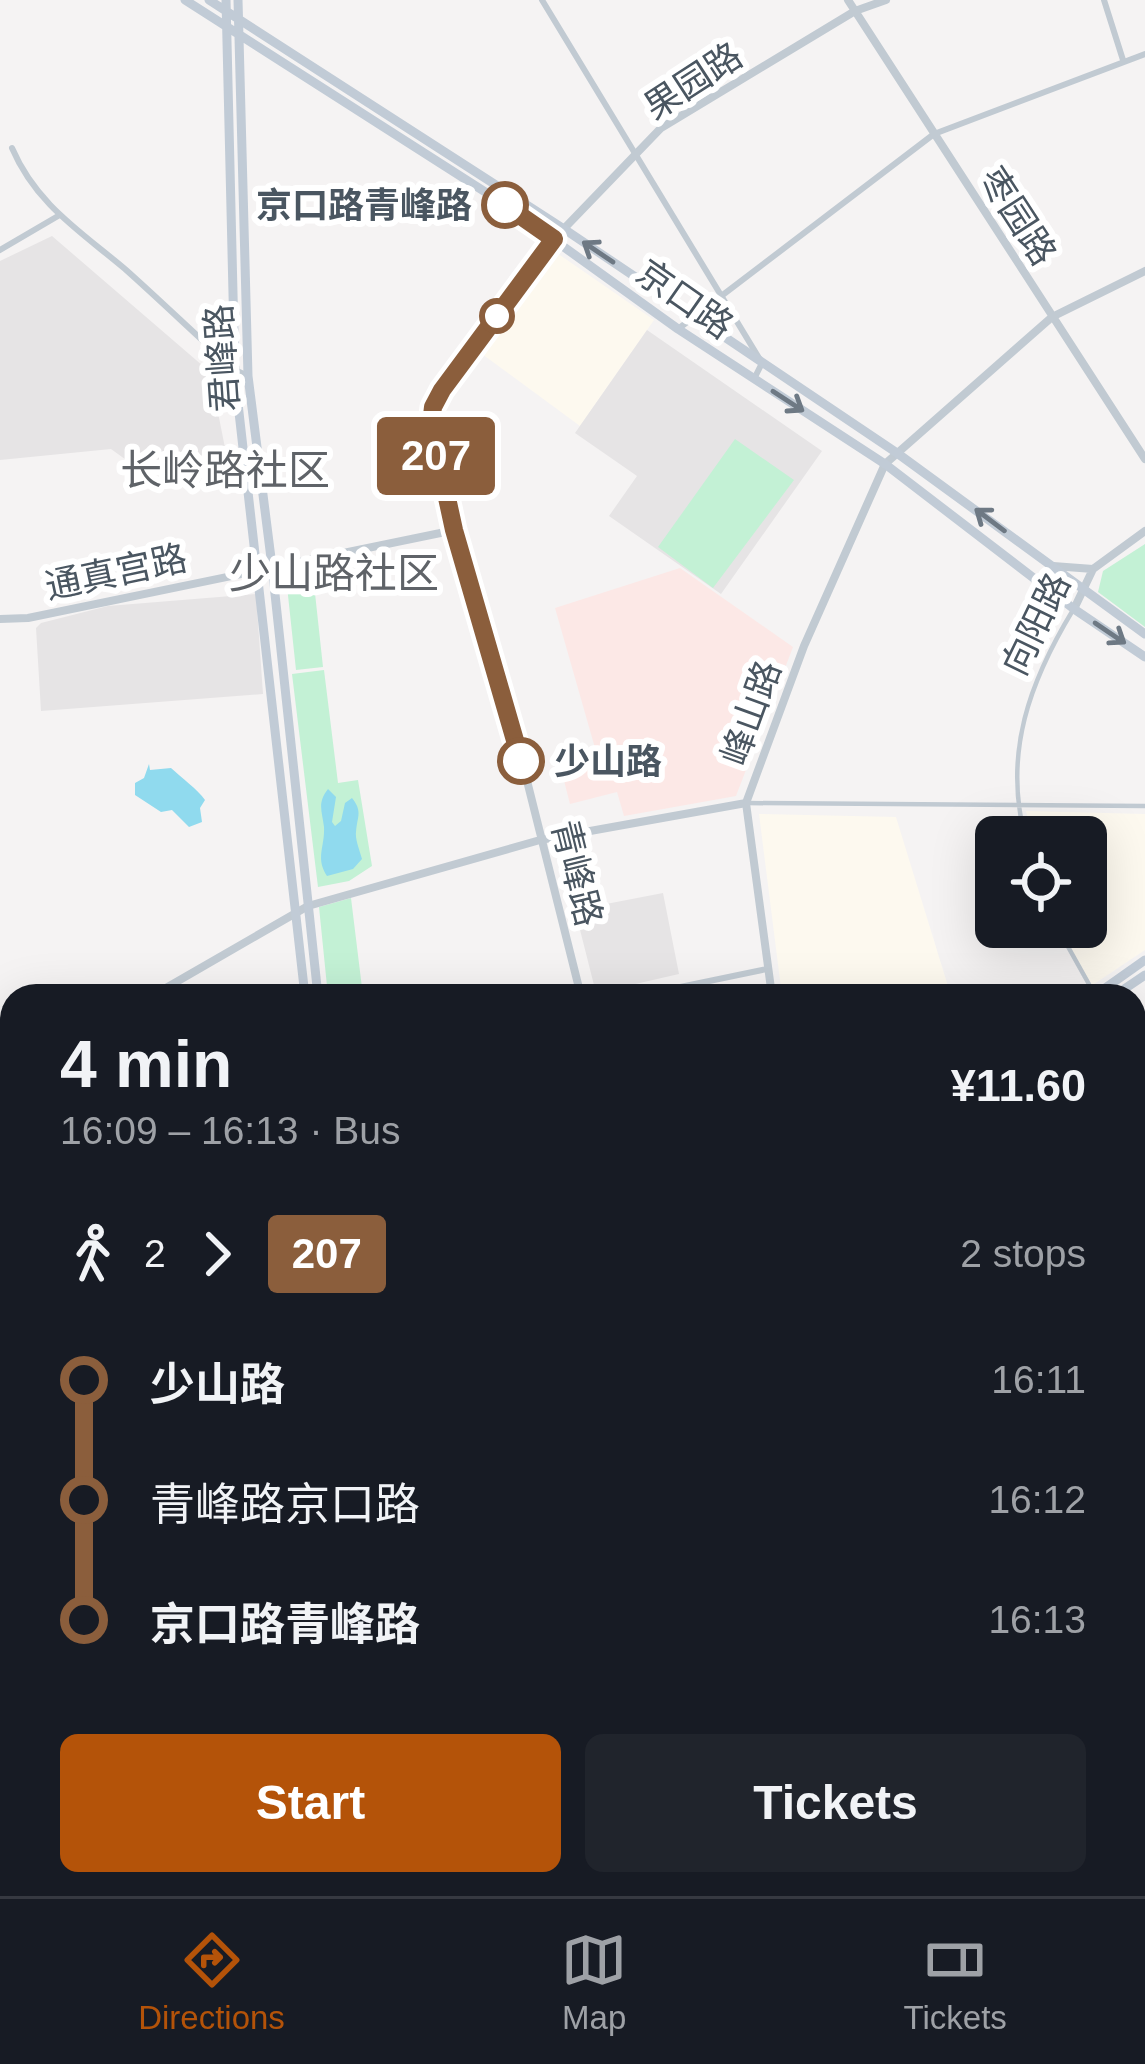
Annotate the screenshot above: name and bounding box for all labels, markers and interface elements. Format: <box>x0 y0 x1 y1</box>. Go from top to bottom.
street label: 果园路 <box>637 34 749 128</box>
street label: 枣园路 <box>971 160 1065 272</box>
marker: 京口路青峰路 <box>483 183 527 227</box>
place label: 京口路青峰路 <box>256 185 472 226</box>
one-way arrow <box>582 240 616 265</box>
street label: 京口路 <box>629 251 741 347</box>
unlabelled marker <box>481 300 513 332</box>
street label: 君峰路 <box>198 303 246 413</box>
one-way arrow <box>770 389 804 413</box>
line badge: 207 <box>367 417 505 495</box>
text: 207 <box>401 432 471 479</box>
district label: 长岭路社区 <box>120 447 330 494</box>
one-way arrow <box>974 507 1006 533</box>
street label: 通真宫路 <box>41 537 191 607</box>
district label: 少山路社区 <box>229 550 439 597</box>
street label: 向阳路 <box>994 566 1078 682</box>
one-way arrow <box>1092 620 1126 645</box>
street label: 峰山路 <box>713 655 789 771</box>
marker: 少山路 <box>499 739 543 783</box>
place label: 少山路 <box>554 741 662 782</box>
street label: 青峰路 <box>544 816 610 930</box>
map controls <box>975 816 1107 948</box>
button: locate <box>975 816 1107 948</box>
text: 4 min <box>60 1027 232 1101</box>
text: ¥11.60 <box>951 1060 1086 1111</box>
text: 16:09 – 16:13 · Bus <box>60 1109 400 1152</box>
icon: walk <box>60 1221 126 1287</box>
icon: forward <box>184 1221 250 1287</box>
text: 207 <box>292 1230 362 1277</box>
text: 2 <box>144 1232 166 1275</box>
text: 2 stops <box>960 1232 1086 1275</box>
text: 16:11 <box>991 1358 1086 1401</box>
text: 少山路 <box>150 1359 285 1410</box>
text: 16:12 <box>988 1478 1086 1521</box>
text: 青峰路京口路 <box>150 1479 420 1530</box>
text: 16:13 <box>988 1598 1086 1641</box>
text: 京口路青峰路 <box>150 1599 420 1650</box>
button: Start <box>60 1734 561 1872</box>
button: Tickets <box>585 1734 1086 1872</box>
tab: Directions <box>138 1927 285 2037</box>
tab: Map <box>561 1927 627 2037</box>
tab: Tickets <box>904 1927 1007 2037</box>

